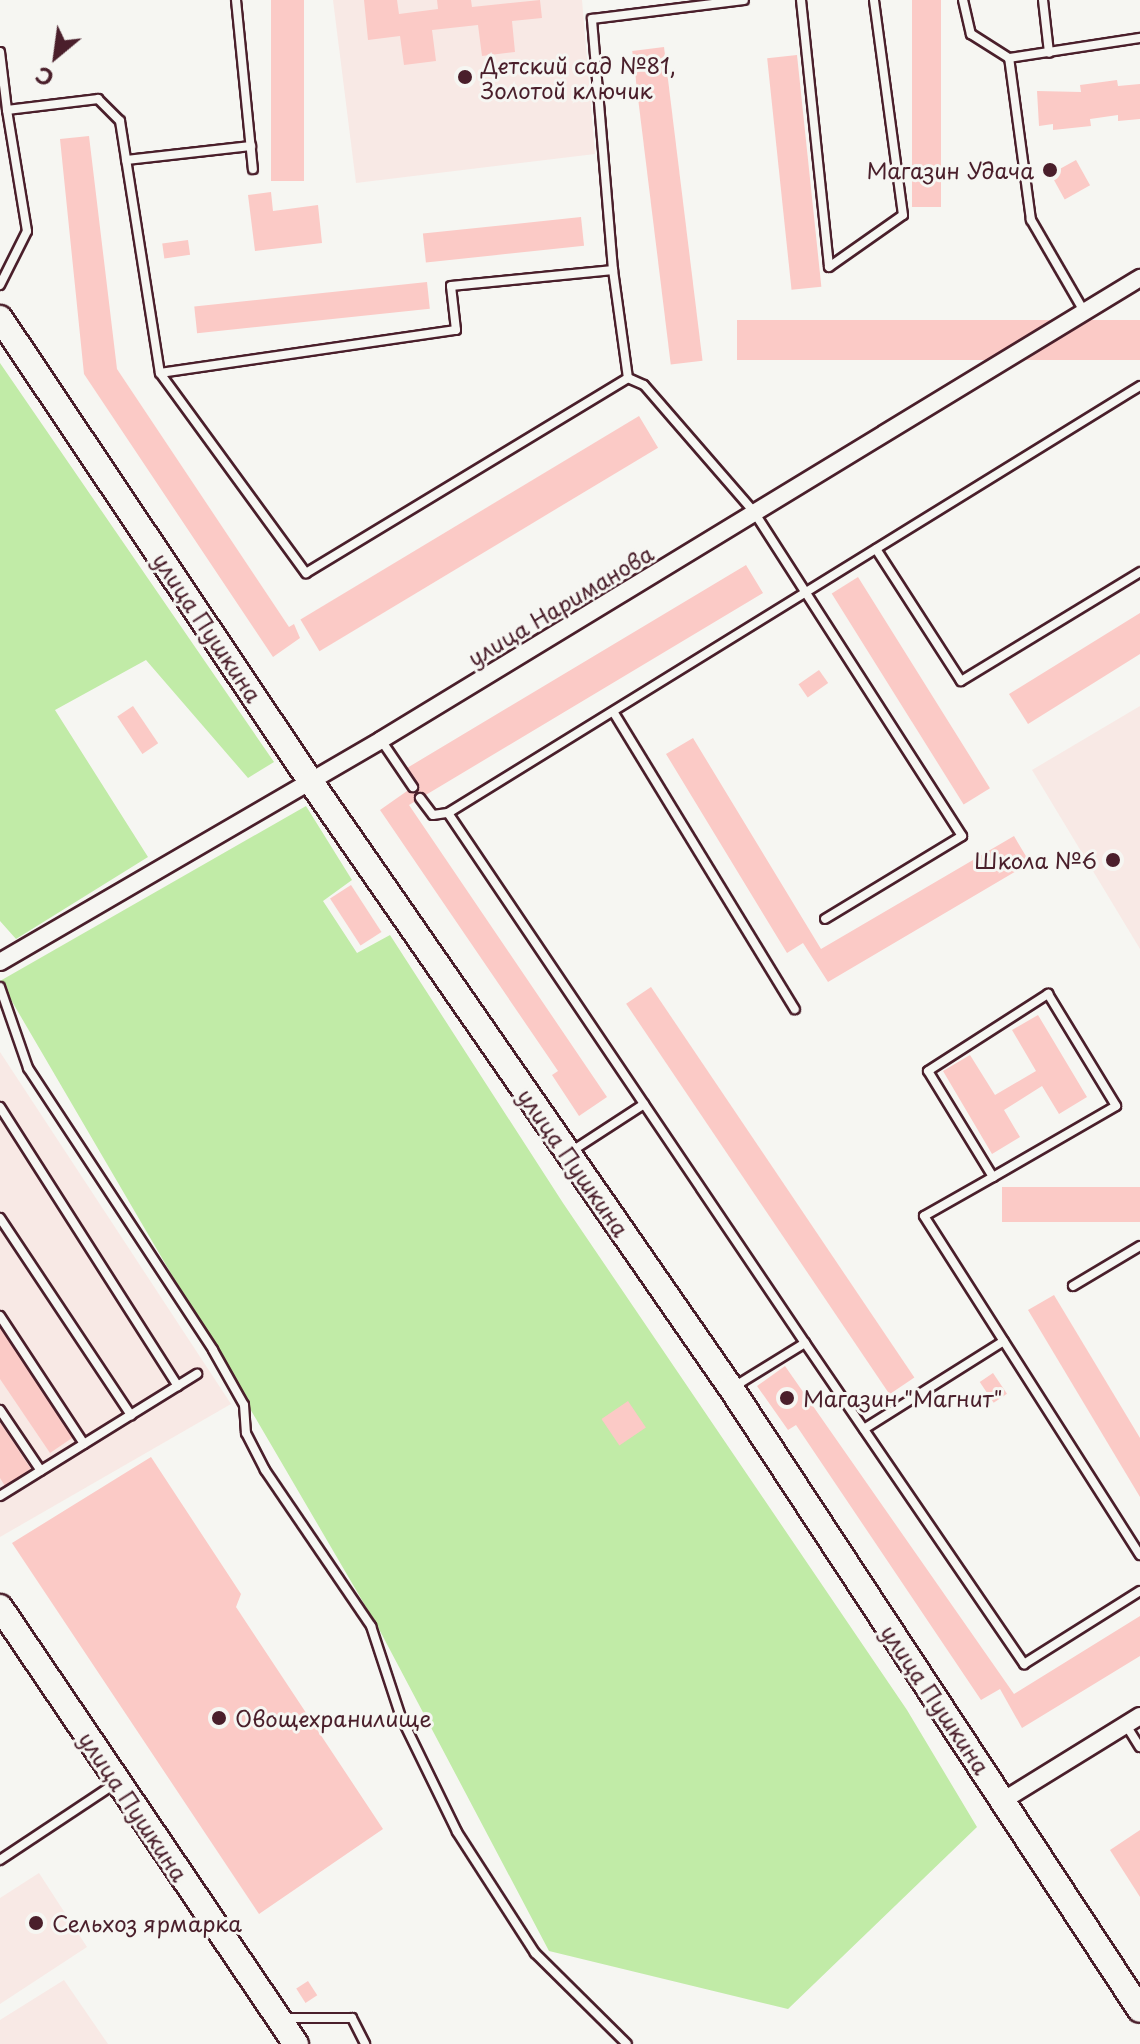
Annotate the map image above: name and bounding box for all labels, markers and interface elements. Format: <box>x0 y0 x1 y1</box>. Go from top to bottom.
north arrow <box>16 16 96 96</box>
place label: Детский сад №81, Золотой ключик <box>481 51 678 102</box>
text: С <box>29 59 59 96</box>
marker: Детский сад №81, Золотой ключик <box>456 68 474 86</box>
place label: Магазин Удача <box>866 157 1034 183</box>
marker: Магазин Удача <box>1041 161 1059 179</box>
street label: улица Нариманова <box>462 539 658 671</box>
street label: улица Пушкина <box>148 547 268 707</box>
place label: Школа №6 <box>973 847 1097 873</box>
marker: Школа №6 <box>1104 851 1122 869</box>
street label: улица Пушкина <box>513 1082 635 1242</box>
place label: Магазин "Магнит" <box>803 1385 1003 1411</box>
marker: Магазин "Магнит" <box>778 1389 796 1407</box>
street label: улица Пушкина <box>876 1619 996 1779</box>
place label: Овощехранилище <box>235 1705 432 1731</box>
marker: Овощехранилище <box>210 1709 228 1727</box>
street label: улица Пушкина <box>74 1726 194 1886</box>
place label: Сельхоз ярмарка <box>52 1910 242 1936</box>
marker: Сельхоз ярмарка <box>27 1914 45 1932</box>

